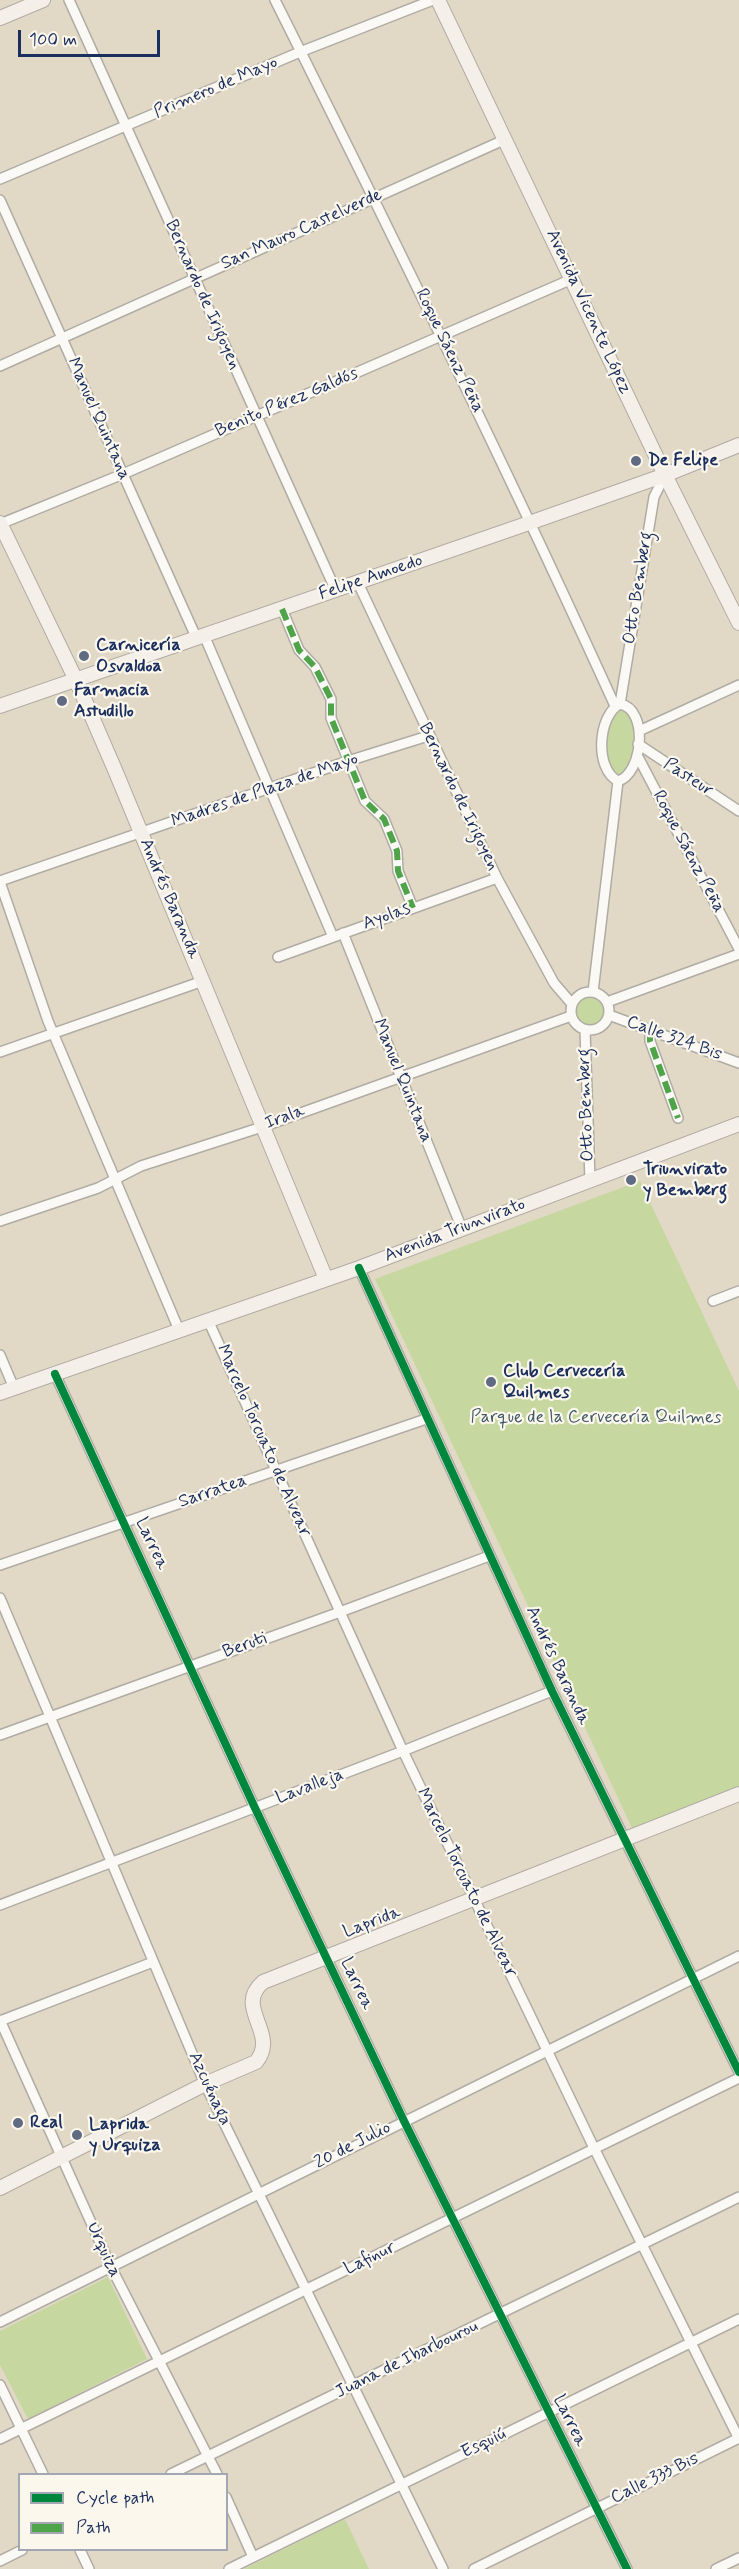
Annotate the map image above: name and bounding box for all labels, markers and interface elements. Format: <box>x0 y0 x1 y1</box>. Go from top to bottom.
scale bar <box>21 18 164 56</box>
text: 100 m <box>29 28 77 52</box>
street label: Primero de Mayo <box>151 52 281 124</box>
street label: San Mauro Castelverde <box>218 185 386 275</box>
street label: Bernardo de Irigoyen <box>159 217 245 373</box>
street label: Avenida Vicente López <box>540 226 636 398</box>
street label: Roque Sáenz Peña <box>410 285 488 417</box>
street label: Manuel Quintana <box>61 354 135 484</box>
street label: Benito Pérez Galdós <box>212 363 362 443</box>
place label: De Felipe <box>648 450 718 472</box>
marker: De Felipe <box>629 454 643 468</box>
street label: Otto Bemberg <box>619 530 659 646</box>
street label: Felipe Amoedo <box>316 550 426 606</box>
place label: Carnicería Osvaldoa <box>96 635 181 678</box>
marker: Carnicería Osvaldoa <box>77 649 91 663</box>
place label: Farmacia Astudillo <box>74 680 149 722</box>
marker: Farmacia Astudillo <box>55 694 69 708</box>
street label: Bernardo de Irigoyen <box>413 720 503 874</box>
street label: Madres de Plaza de Mayo <box>169 749 361 833</box>
street label: Pasteur <box>659 754 717 802</box>
street label: Roque Sáenz Peña <box>647 787 729 917</box>
street label: Andrés Baranda <box>134 836 204 962</box>
street label: Ayolas <box>360 898 414 936</box>
street label: Calle 324 Bis <box>623 1012 725 1066</box>
street label: Manuel Quintana <box>367 1016 437 1146</box>
street label: Otto Bemberg <box>574 1048 600 1162</box>
street label: Irala <box>262 1101 308 1135</box>
place label: Triunvirato y Bemberg <box>643 1159 727 1202</box>
marker: Triunvirato y Bemberg <box>624 1173 638 1187</box>
street label: Avenida Triunvirato <box>381 1194 529 1268</box>
street label: Marcelo Torcuato de Alvear <box>211 1342 315 1540</box>
place label: Club Cervecería Quilmes <box>503 1361 625 1404</box>
marker: Club Cervecería Quilmes <box>484 1375 498 1389</box>
park label: Parque de la Cervecería Quilmes <box>471 1407 721 1429</box>
street label: Sarratea <box>176 1470 250 1514</box>
street label: Larrea <box>130 1514 172 1574</box>
street label: Andrés Baranda <box>520 1603 594 1729</box>
street label: Beruti <box>220 1628 270 1664</box>
street label: Lavalleja <box>273 1764 347 1810</box>
street label: Marcelo Torcuato de Alvear <box>411 1785 521 1981</box>
street label: Laprida <box>340 1902 404 1944</box>
street label: Larrea <box>335 1954 377 2014</box>
street label: Azcuénaga <box>183 2049 235 2129</box>
place label: Real <box>30 2112 63 2134</box>
place label: Laprida y Urquiza <box>89 2114 161 2156</box>
marker: Real <box>11 2116 25 2130</box>
street label: 20 de Julio <box>311 2118 395 2174</box>
marker: Laprida y Urquiza <box>70 2128 84 2142</box>
street label: Urquiza <box>81 2219 125 2281</box>
street label: Lafinur <box>341 2237 399 2281</box>
street label: Juana de Ibarbourou <box>332 2316 482 2404</box>
street label: Larrea <box>547 2391 591 2451</box>
street label: Esquiú <box>458 2424 510 2464</box>
street label: Calle 333 Bis <box>608 2448 702 2510</box>
legend <box>18 2473 228 2551</box>
text: Cycle path <box>76 2486 154 2510</box>
text: Path <box>76 2516 111 2540</box>

